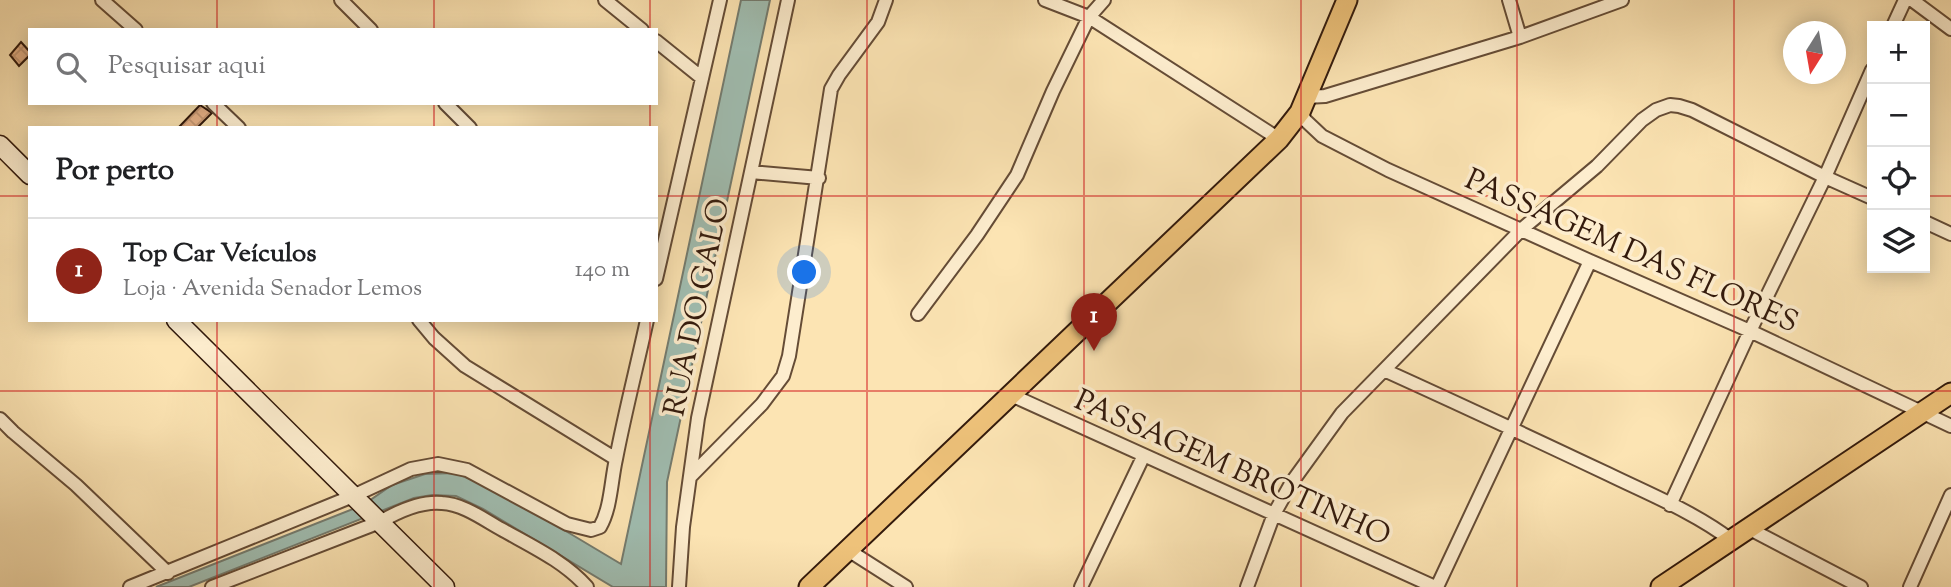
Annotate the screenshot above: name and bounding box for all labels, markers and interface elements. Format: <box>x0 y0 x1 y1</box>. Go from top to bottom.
north arrow <box>1783 21 1846 84</box>
map controls <box>1867 21 1930 273</box>
button: + <box>1867 21 1930 84</box>
search box <box>28 28 658 105</box>
icon: search <box>52 48 90 86</box>
text: Pesquisar aqui <box>108 48 266 85</box>
button: − <box>1867 84 1930 147</box>
button: locate <box>1867 147 1930 210</box>
text: Por perto <box>56 150 174 193</box>
street label: PASSAGEM DAS FLORES <box>1457 159 1805 345</box>
street label: RUA DO GALO <box>654 195 743 420</box>
button: layers <box>1867 210 1930 273</box>
text: Top Car Veículos <box>123 236 316 273</box>
text: 1 <box>75 254 83 287</box>
text: 140 m <box>575 254 630 287</box>
your location <box>787 255 821 289</box>
text: Loja · Avenida Senador Lemos <box>123 273 422 306</box>
pin: 1 <box>1071 293 1117 351</box>
street label: PASSAGEM BROTINHO <box>1067 380 1397 558</box>

